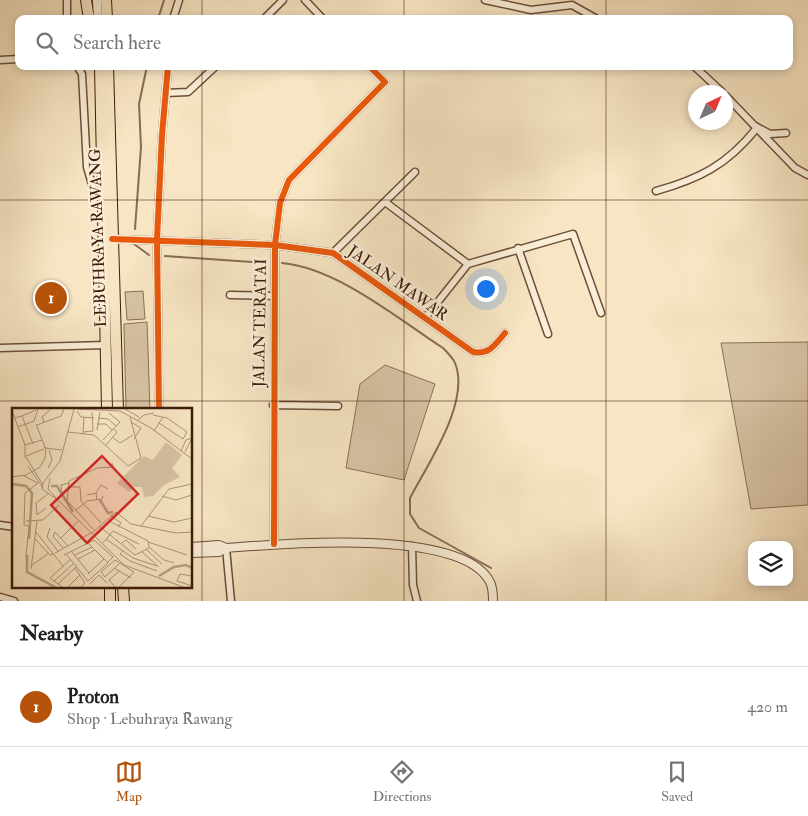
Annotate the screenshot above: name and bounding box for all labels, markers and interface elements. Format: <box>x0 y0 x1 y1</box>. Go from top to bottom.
search box <box>15 15 793 70</box>
icon: search <box>33 29 61 57</box>
text: Search here <box>73 31 161 55</box>
north arrow <box>688 85 733 130</box>
street label: LEBUHRAYA RAWANG <box>85 148 111 328</box>
street label: JALAN MAWAR <box>343 240 453 326</box>
street label: JALAN TERATAI <box>249 258 272 389</box>
your location <box>473 276 499 302</box>
pin: 1 <box>35 279 67 317</box>
inset map <box>12 408 192 588</box>
map controls <box>748 541 793 586</box>
button: layers <box>748 541 793 586</box>
text: Nearby <box>20 620 83 647</box>
text: Proton <box>67 685 119 709</box>
text: 1 <box>33 697 39 717</box>
text: 420 m <box>747 697 788 717</box>
text: Shop · Lebuhraya Rawang <box>67 709 232 729</box>
tab: Map <box>115 758 143 805</box>
tab: Directions <box>373 758 431 805</box>
tab: Saved <box>661 758 693 805</box>

